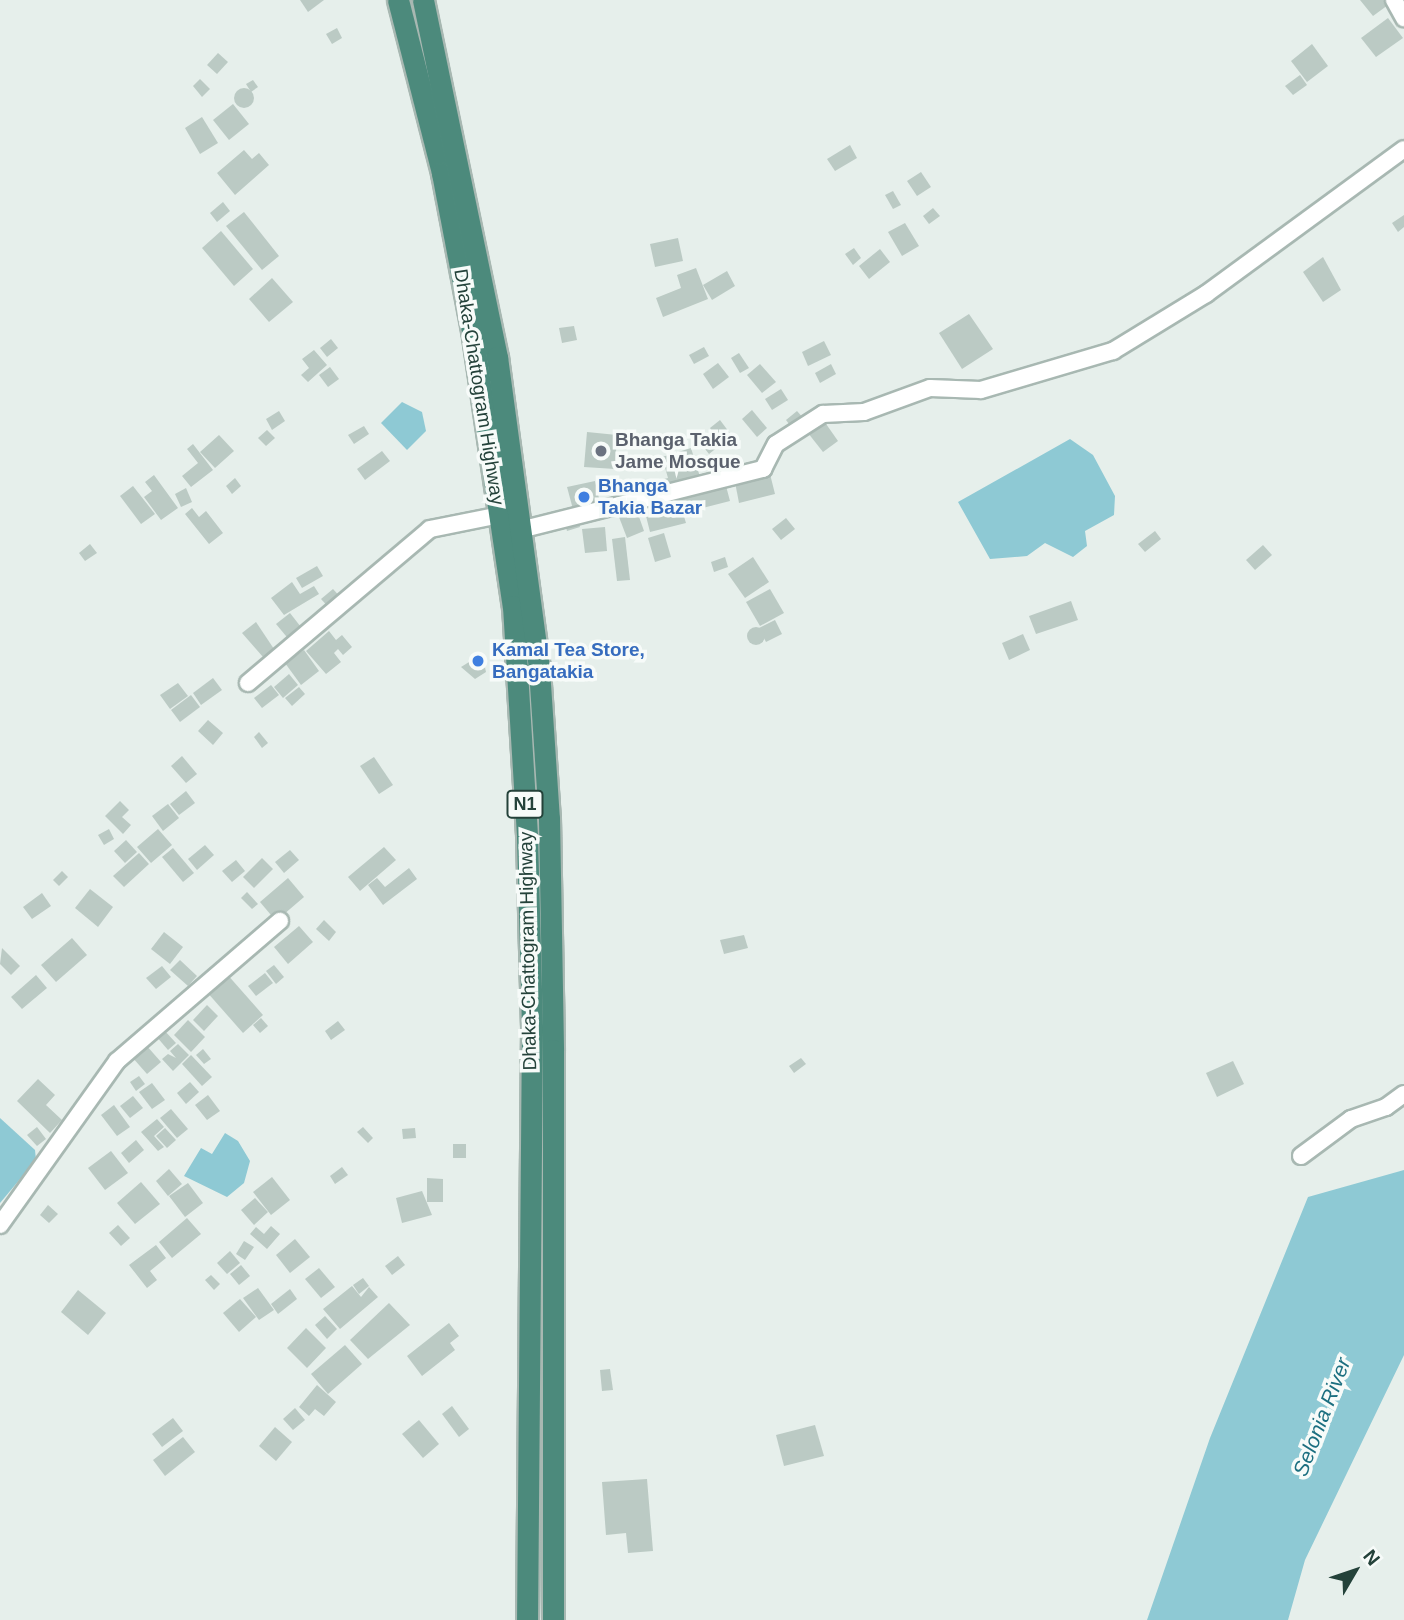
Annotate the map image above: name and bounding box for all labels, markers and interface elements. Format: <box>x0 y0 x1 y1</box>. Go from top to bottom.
street label: Dhaka-Chattogram Highway <box>449 267 509 507</box>
place label: Bhanga Takia Jame Mosque <box>615 429 741 473</box>
marker: Bhanga Takia Jame Mosque <box>593 443 609 459</box>
place label: Bhanga Takia Bazar <box>598 475 702 519</box>
marker: Bhanga Takia Bazar <box>576 489 592 505</box>
place label: Kamal Tea Store, Bangatakia <box>492 639 645 683</box>
marker: Kamal Tea Store, Bangatakia <box>470 653 486 669</box>
road number: N1 <box>506 790 544 818</box>
street label: Dhaka-Chattogram Highway <box>515 831 541 1071</box>
water label: Selonia River <box>1288 1354 1356 1480</box>
north arrow <box>1320 1536 1390 1606</box>
text: N <box>1359 1546 1384 1569</box>

